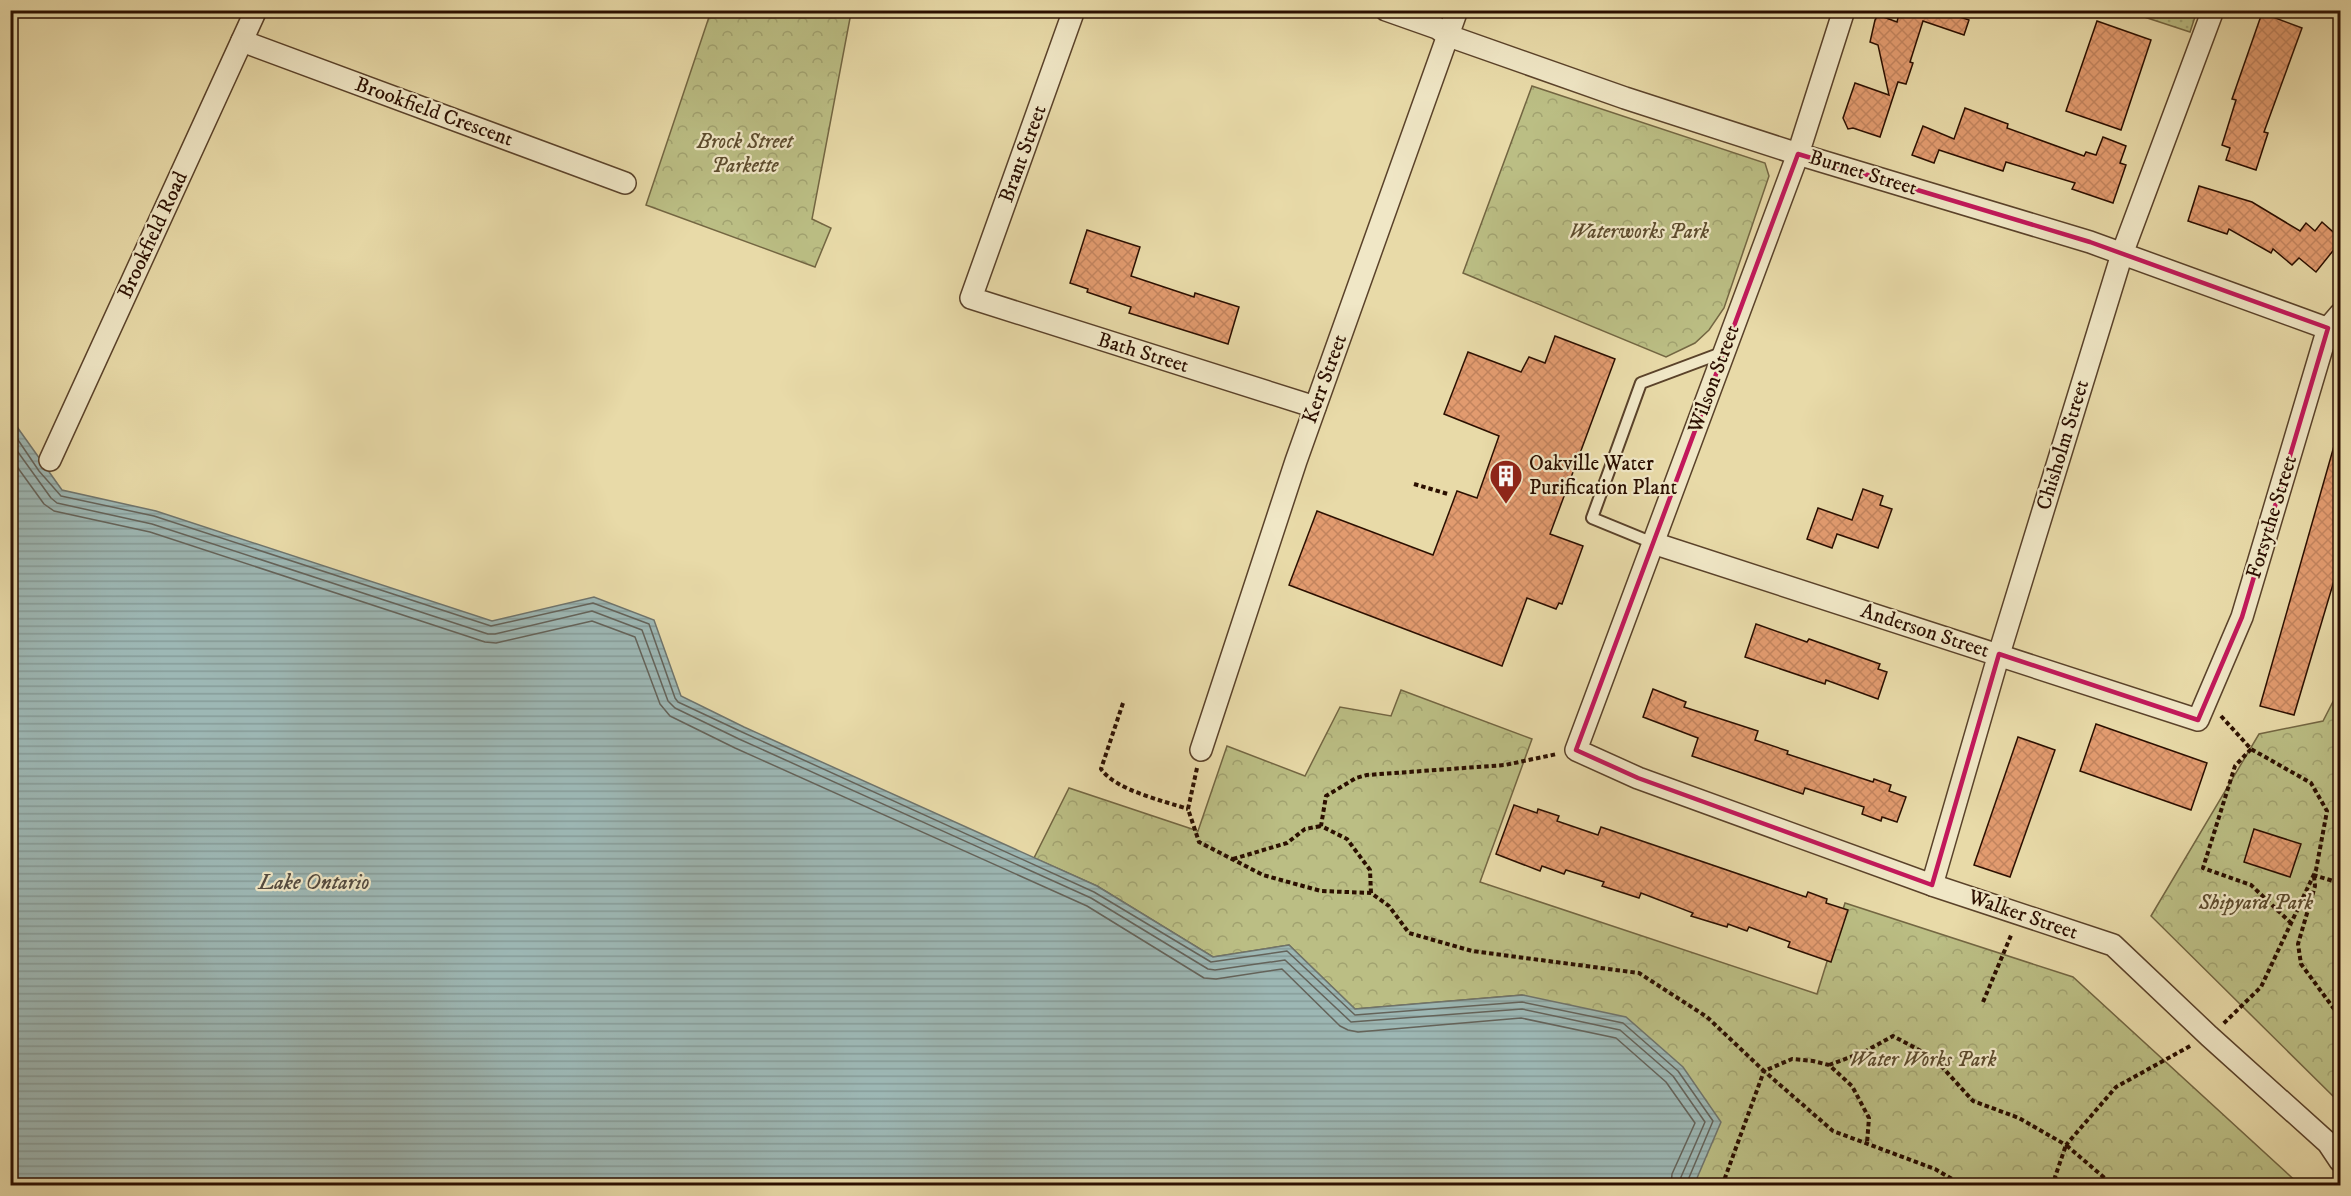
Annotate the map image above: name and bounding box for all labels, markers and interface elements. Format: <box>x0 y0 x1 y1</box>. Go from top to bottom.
street label: Brookfield Crescent <box>351 71 517 153</box>
street label: Brant Street <box>993 102 1053 206</box>
park label: Brock Street Parkette <box>696 129 795 179</box>
street label: Burnet Street <box>1806 144 1920 202</box>
street label: Brookfield Road <box>112 167 194 303</box>
park label: Waterworks Park <box>1569 219 1709 245</box>
street label: Wilson Street <box>1682 321 1746 438</box>
street label: Bath Street <box>1094 327 1192 379</box>
street label: Kerr Street <box>1297 331 1353 427</box>
street label: Chisholm Street <box>2031 377 2095 513</box>
place label: Oakville Water Purification Plant <box>1529 451 1677 501</box>
street label: Forsythe Street <box>2241 452 2303 582</box>
building icon: Oakville Water Purification Plant <box>1488 458 1524 505</box>
street label: Anderson Street <box>1857 598 1993 664</box>
water label: Lake Ontario <box>257 869 370 896</box>
street label: Walker Street <box>1964 884 2081 946</box>
park label: Shipyard Park <box>2198 890 2314 916</box>
park label: Water Works Park <box>1849 1047 1997 1073</box>

